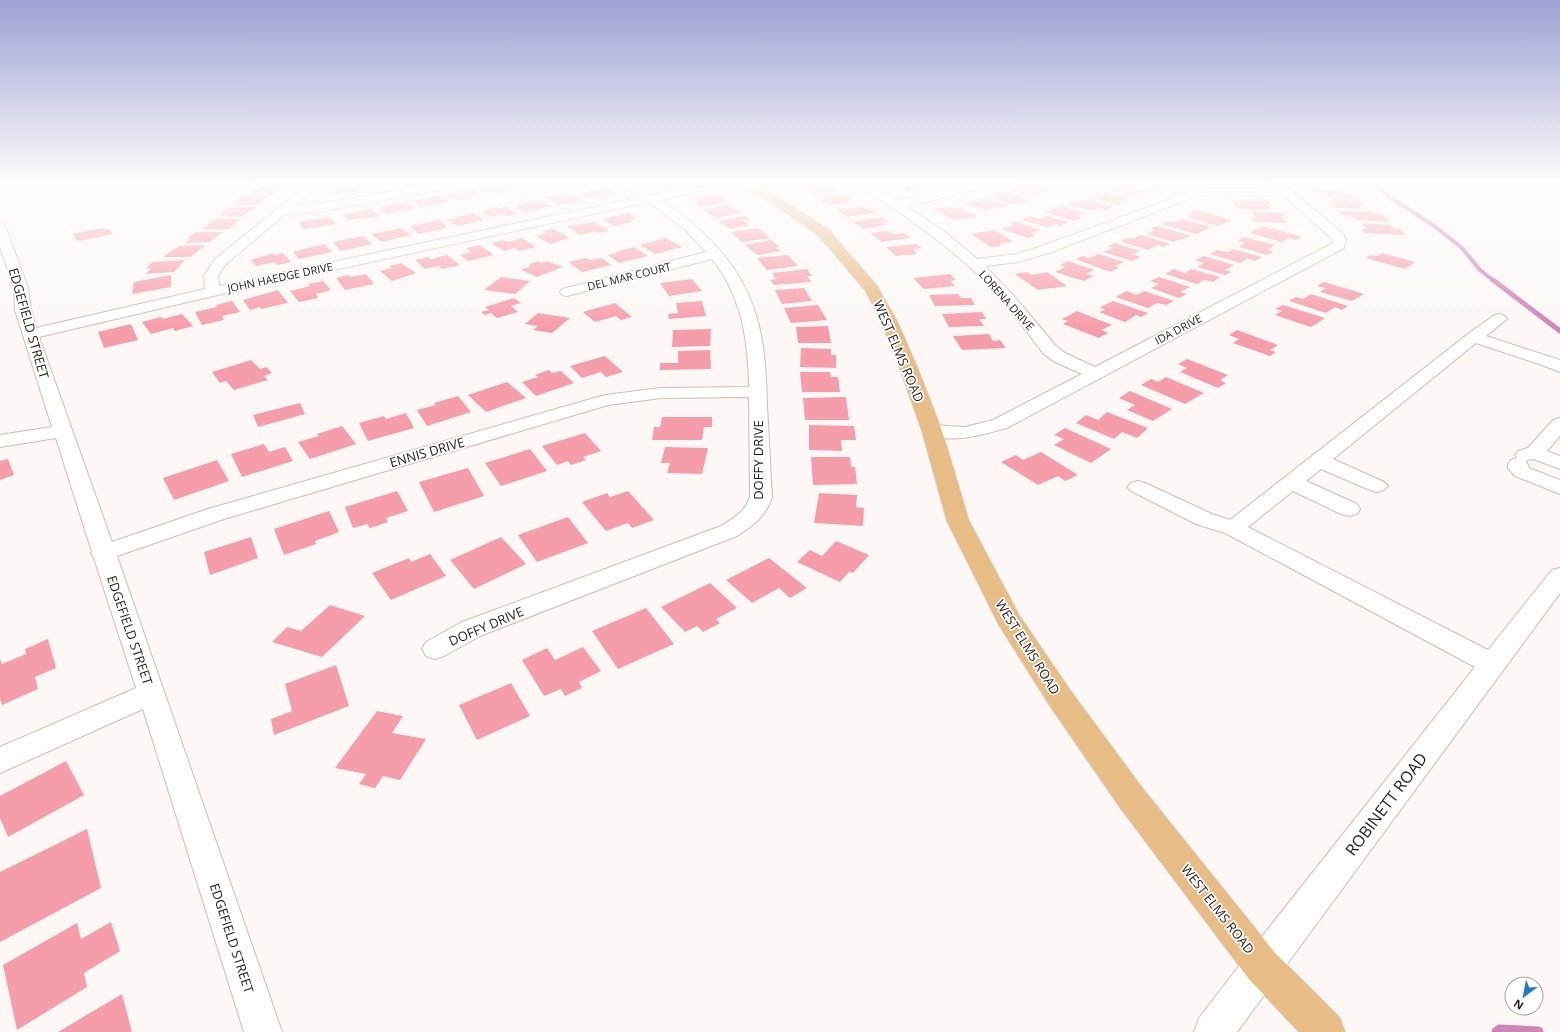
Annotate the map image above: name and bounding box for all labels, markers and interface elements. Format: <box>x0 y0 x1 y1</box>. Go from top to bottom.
street label: JOHN HAEDGE DRIVE <box>225 258 334 296</box>
street label: DEL MAR COURT <box>586 258 672 294</box>
street label: EDGEFIELD STREET <box>5 266 54 381</box>
street label: LORENA DRIVE <box>976 267 1038 333</box>
street label: WEST ELMS ROAD <box>869 297 929 405</box>
street label: IDA DRIVE <box>1152 310 1204 348</box>
street label: DOFFY DRIVE <box>749 420 767 500</box>
street label: ENNIS DRIVE <box>388 433 466 471</box>
street label: EDGEFIELD STREET <box>103 573 157 688</box>
street label: WEST ELMS ROAD <box>992 596 1064 698</box>
street label: DOFFY DRIVE <box>446 602 526 650</box>
street label: ROBINETT ROAD <box>1340 748 1432 860</box>
street label: WEST ELMS ROAD <box>1177 861 1259 957</box>
street label: EDGEFIELD STREET <box>206 881 258 996</box>
north arrow <box>1504 976 1544 1016</box>
text: N <box>1511 996 1526 1014</box>

